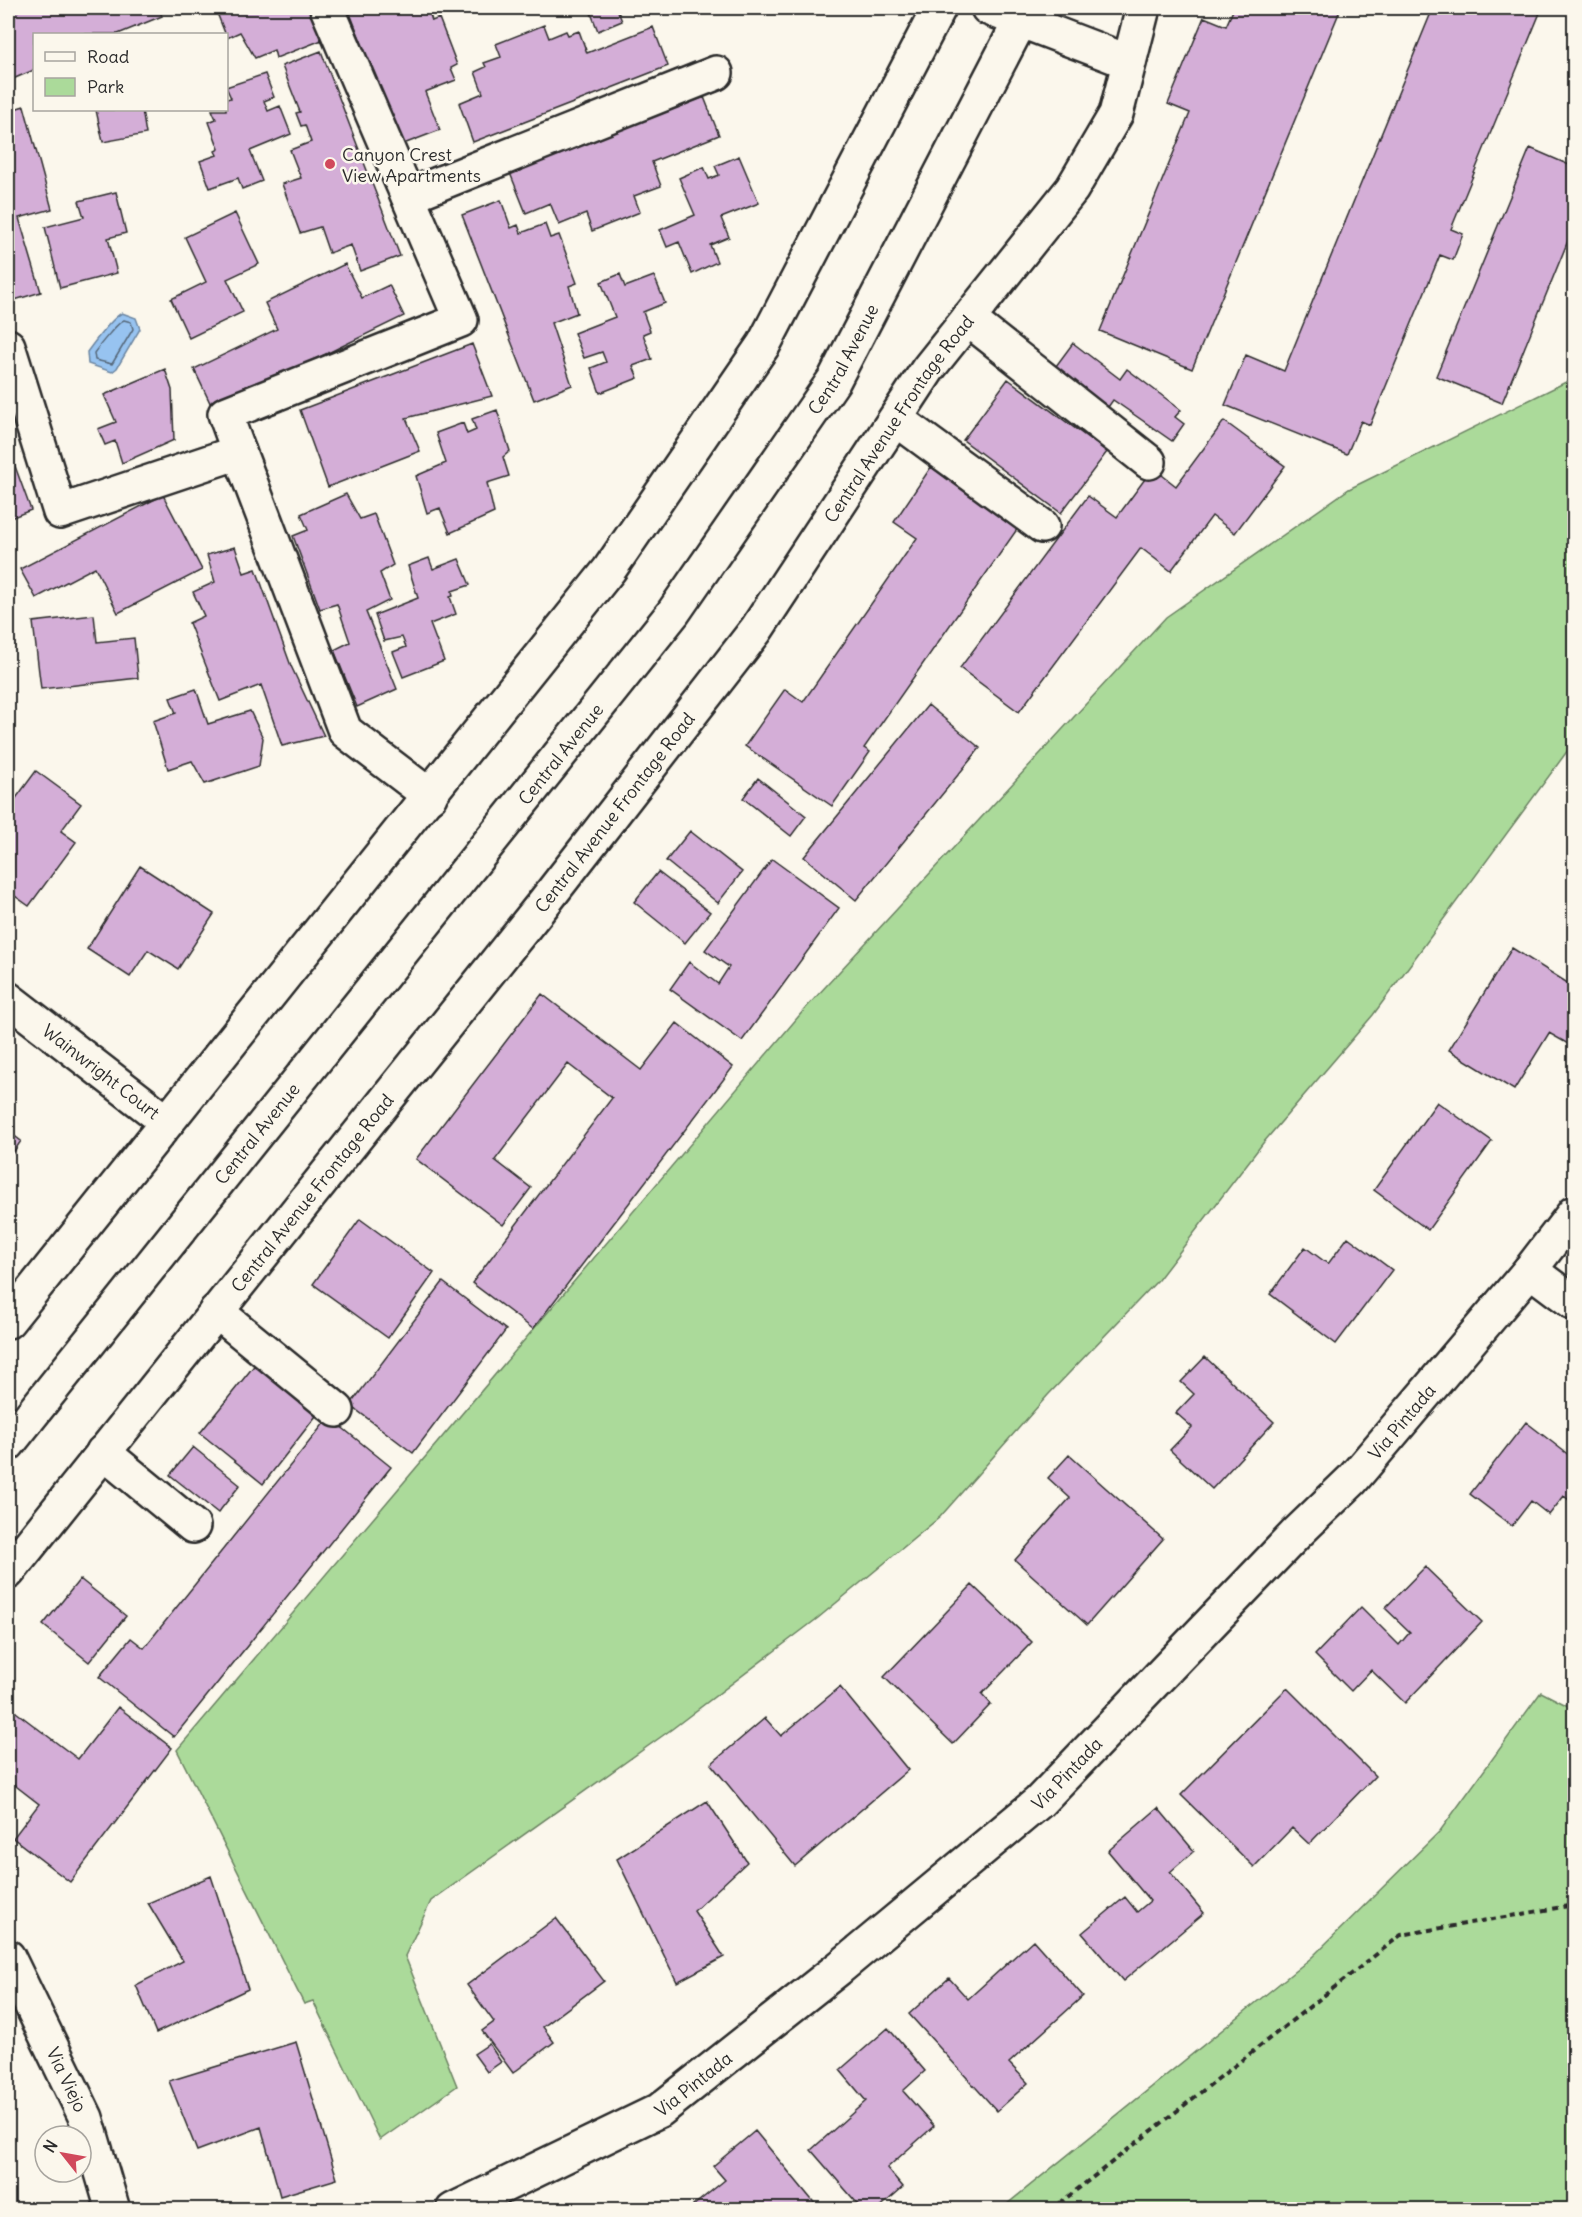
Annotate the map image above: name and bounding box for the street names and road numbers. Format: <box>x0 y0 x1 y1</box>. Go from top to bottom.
street label: Central Avenue <box>802 300 883 419</box>
street label: Central Avenue Frontage Road <box>819 310 979 527</box>
street label: Central Avenue <box>513 698 608 809</box>
street label: Central Avenue Frontage Road <box>529 707 700 917</box>
street label: Wainwright Court <box>38 1019 165 1124</box>
street label: Central Avenue <box>209 1078 304 1189</box>
street label: Central Avenue Frontage Road <box>225 1089 398 1296</box>
street label: Via Pintada <box>1363 1379 1440 1464</box>
street label: Via Pintada <box>1027 1732 1107 1815</box>
street label: Via Viejo <box>42 2043 93 2115</box>
street label: Via Pintada <box>650 2046 736 2121</box>

